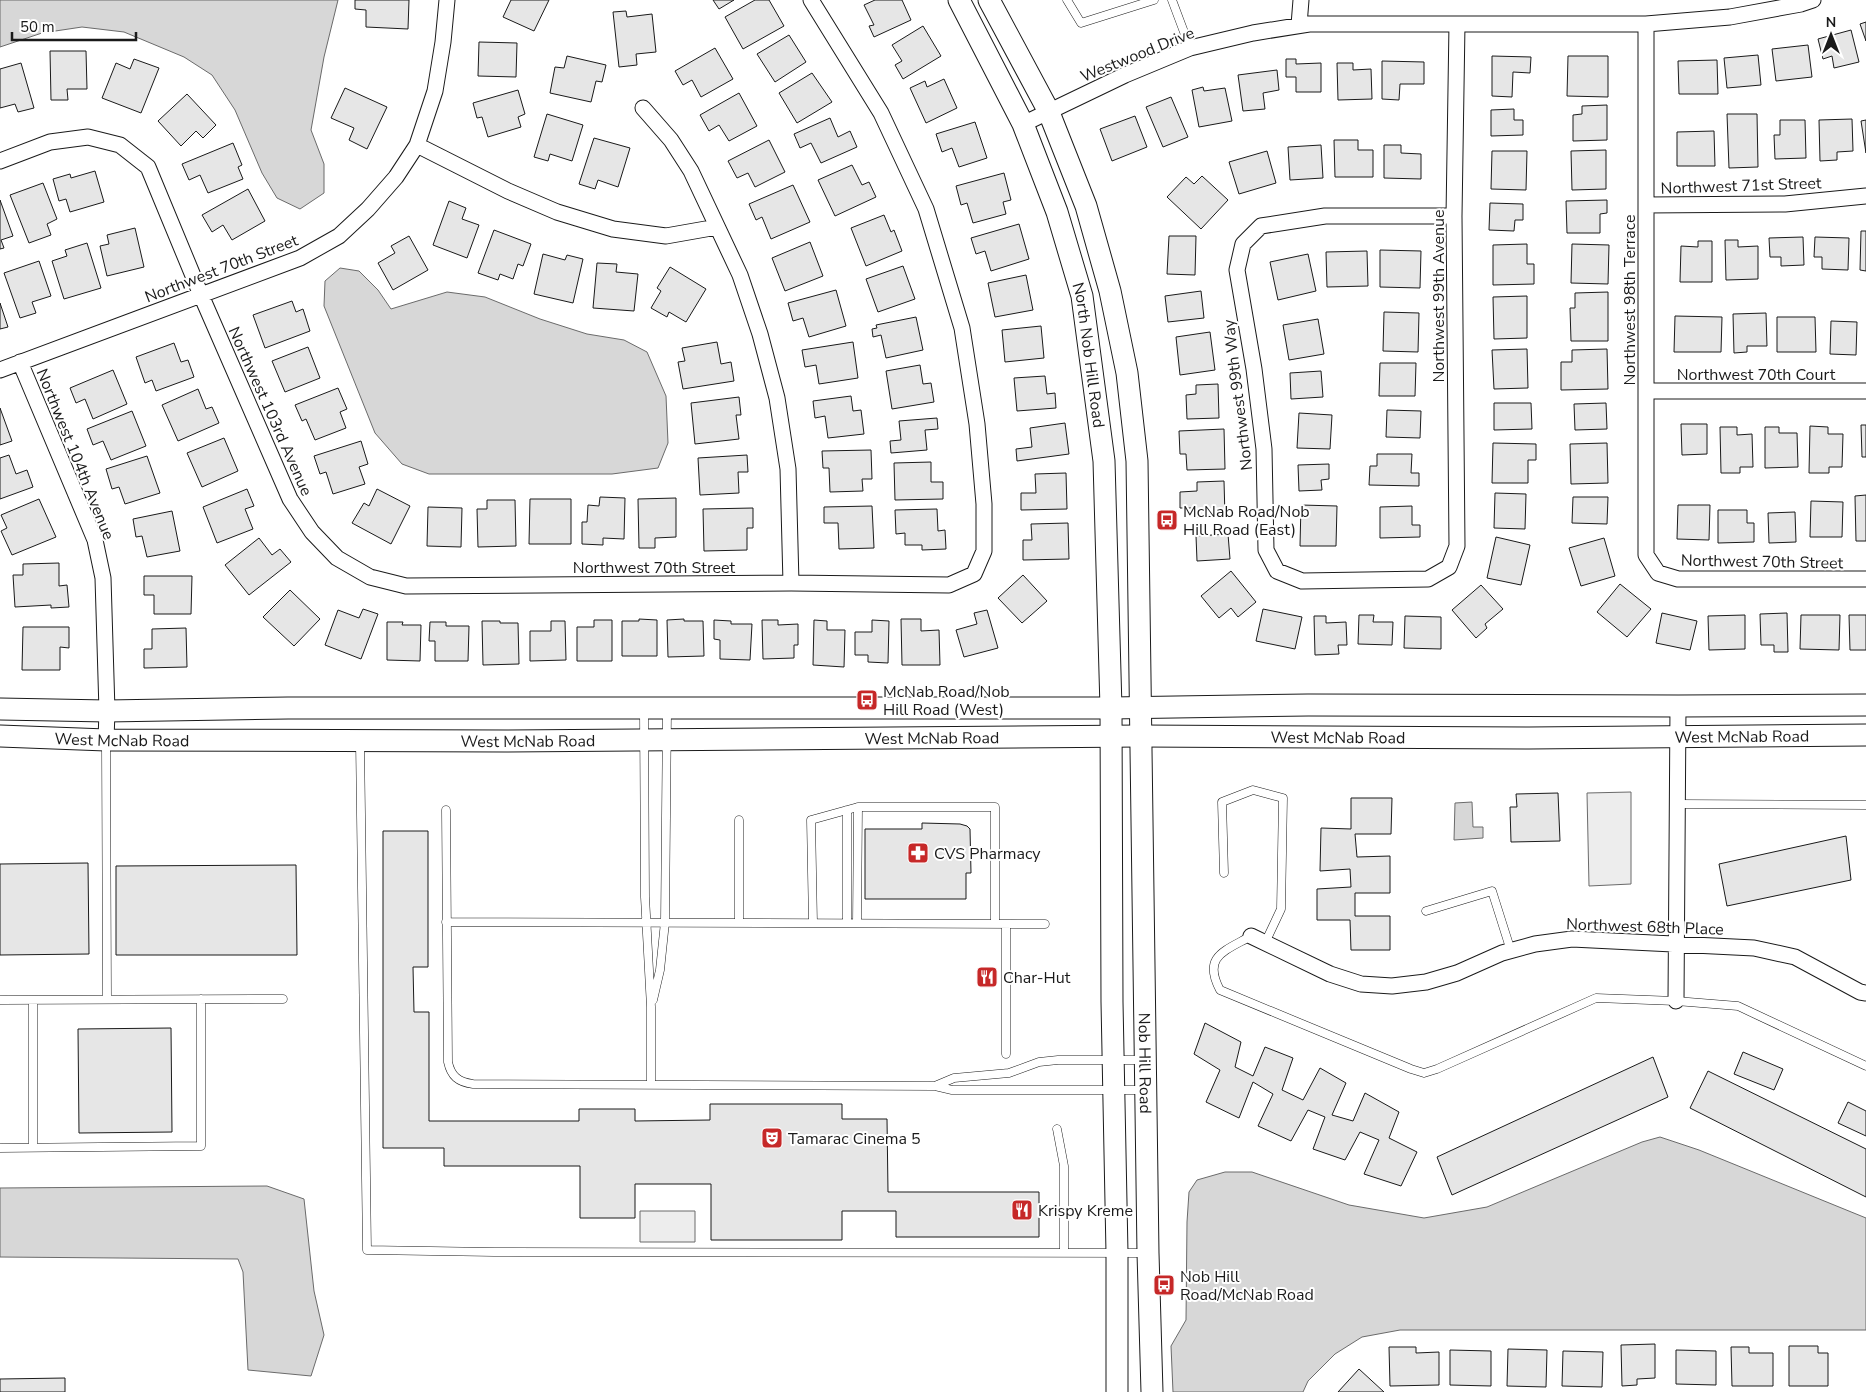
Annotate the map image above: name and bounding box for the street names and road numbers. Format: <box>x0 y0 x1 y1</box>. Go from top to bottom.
street label: Westwood Drive <box>1077 22 1198 88</box>
street label: Northwest 71st Street <box>1660 172 1822 200</box>
street label: Northwest 99th Avenue <box>1428 209 1450 383</box>
street label: Northwest 98th Terrace <box>1619 214 1641 386</box>
street label: Northwest 70th Street <box>142 229 301 308</box>
street label: North Nob Hill Road <box>1067 280 1109 429</box>
street label: Northwest 99th Way <box>1218 317 1258 472</box>
street label: Northwest 103rd Avenue <box>223 323 317 499</box>
street label: Northwest 70th Court <box>1677 364 1836 386</box>
street label: Northwest 104th Avenue <box>31 366 119 543</box>
street label: Northwest 70th Street <box>1681 550 1844 574</box>
street label: Northwest 70th Street <box>573 557 736 579</box>
street label: West McNab Road <box>1674 726 1809 749</box>
street label: West McNab Road <box>864 727 999 750</box>
street label: West McNab Road <box>1270 727 1405 749</box>
street label: West McNab Road <box>54 728 189 752</box>
street label: West McNab Road <box>461 730 595 753</box>
street label: Northwest 68th Place <box>1566 913 1724 941</box>
street label: Nob Hill Road <box>1133 1013 1156 1114</box>

